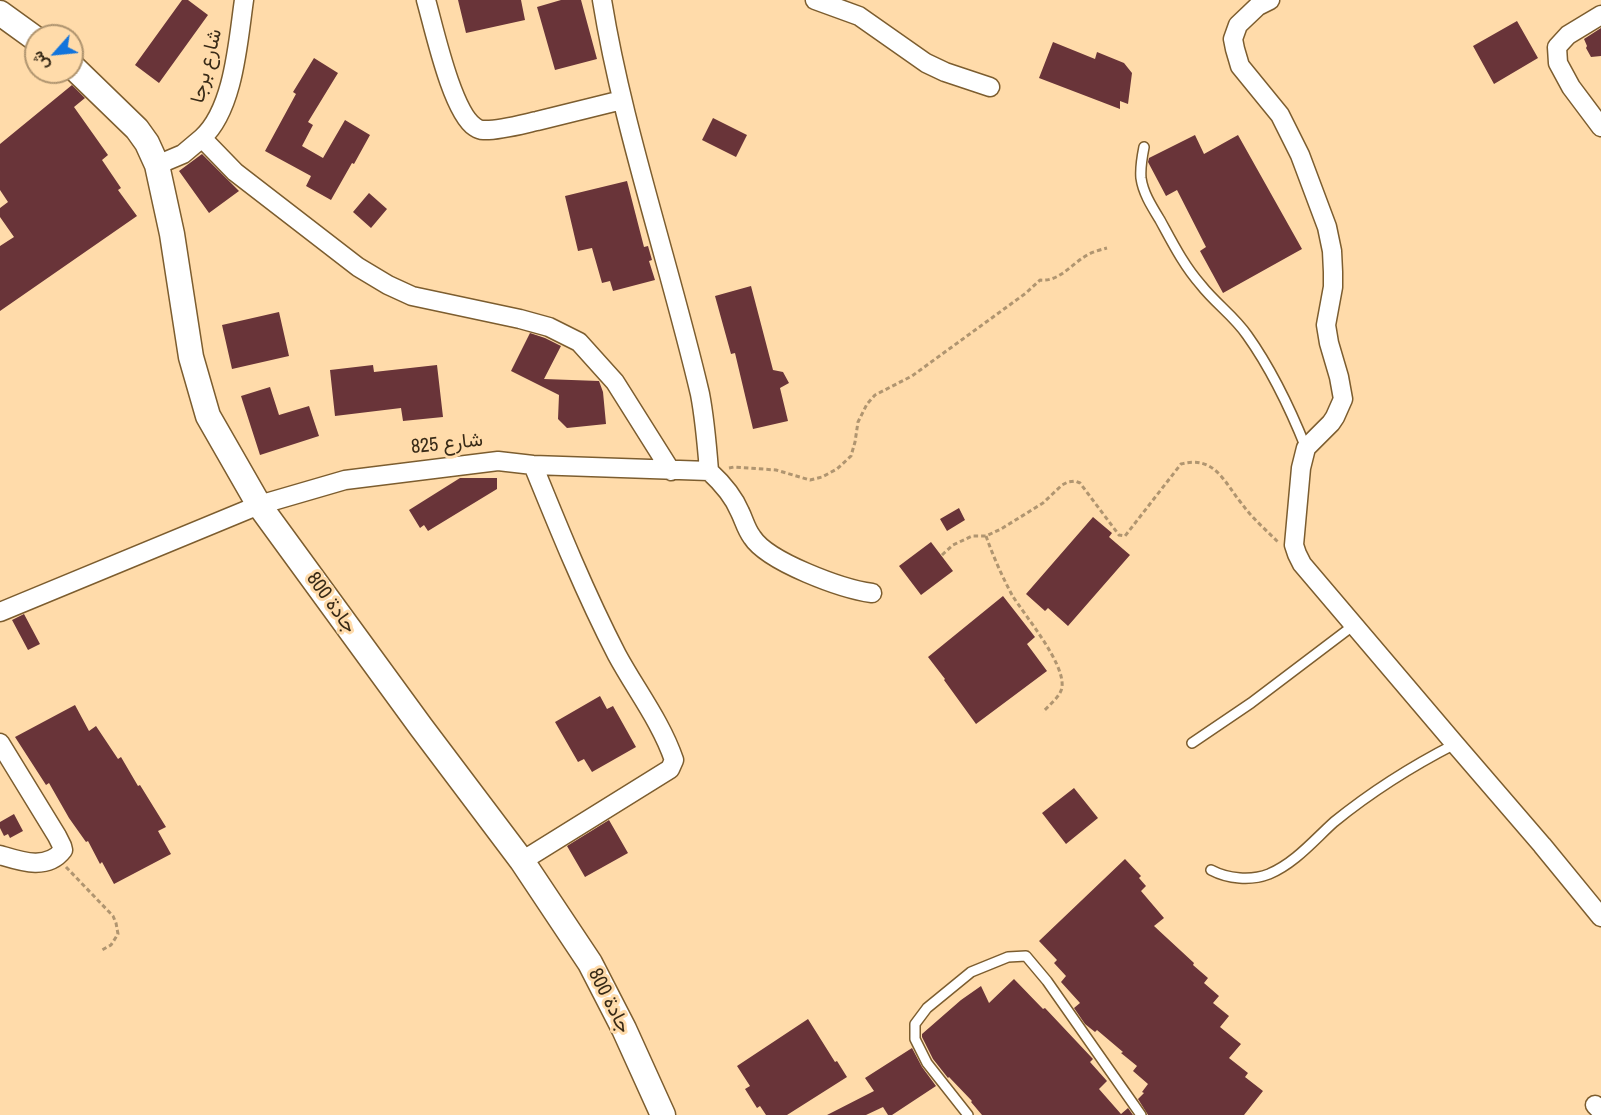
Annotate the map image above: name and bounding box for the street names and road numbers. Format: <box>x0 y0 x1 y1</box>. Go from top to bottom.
street label: شارع برجا <box>186 26 228 106</box>
street label: شارع 825 <box>410 428 484 460</box>
street label: جادة 800 <box>301 568 361 638</box>
street label: جادة 800 <box>583 965 635 1037</box>

